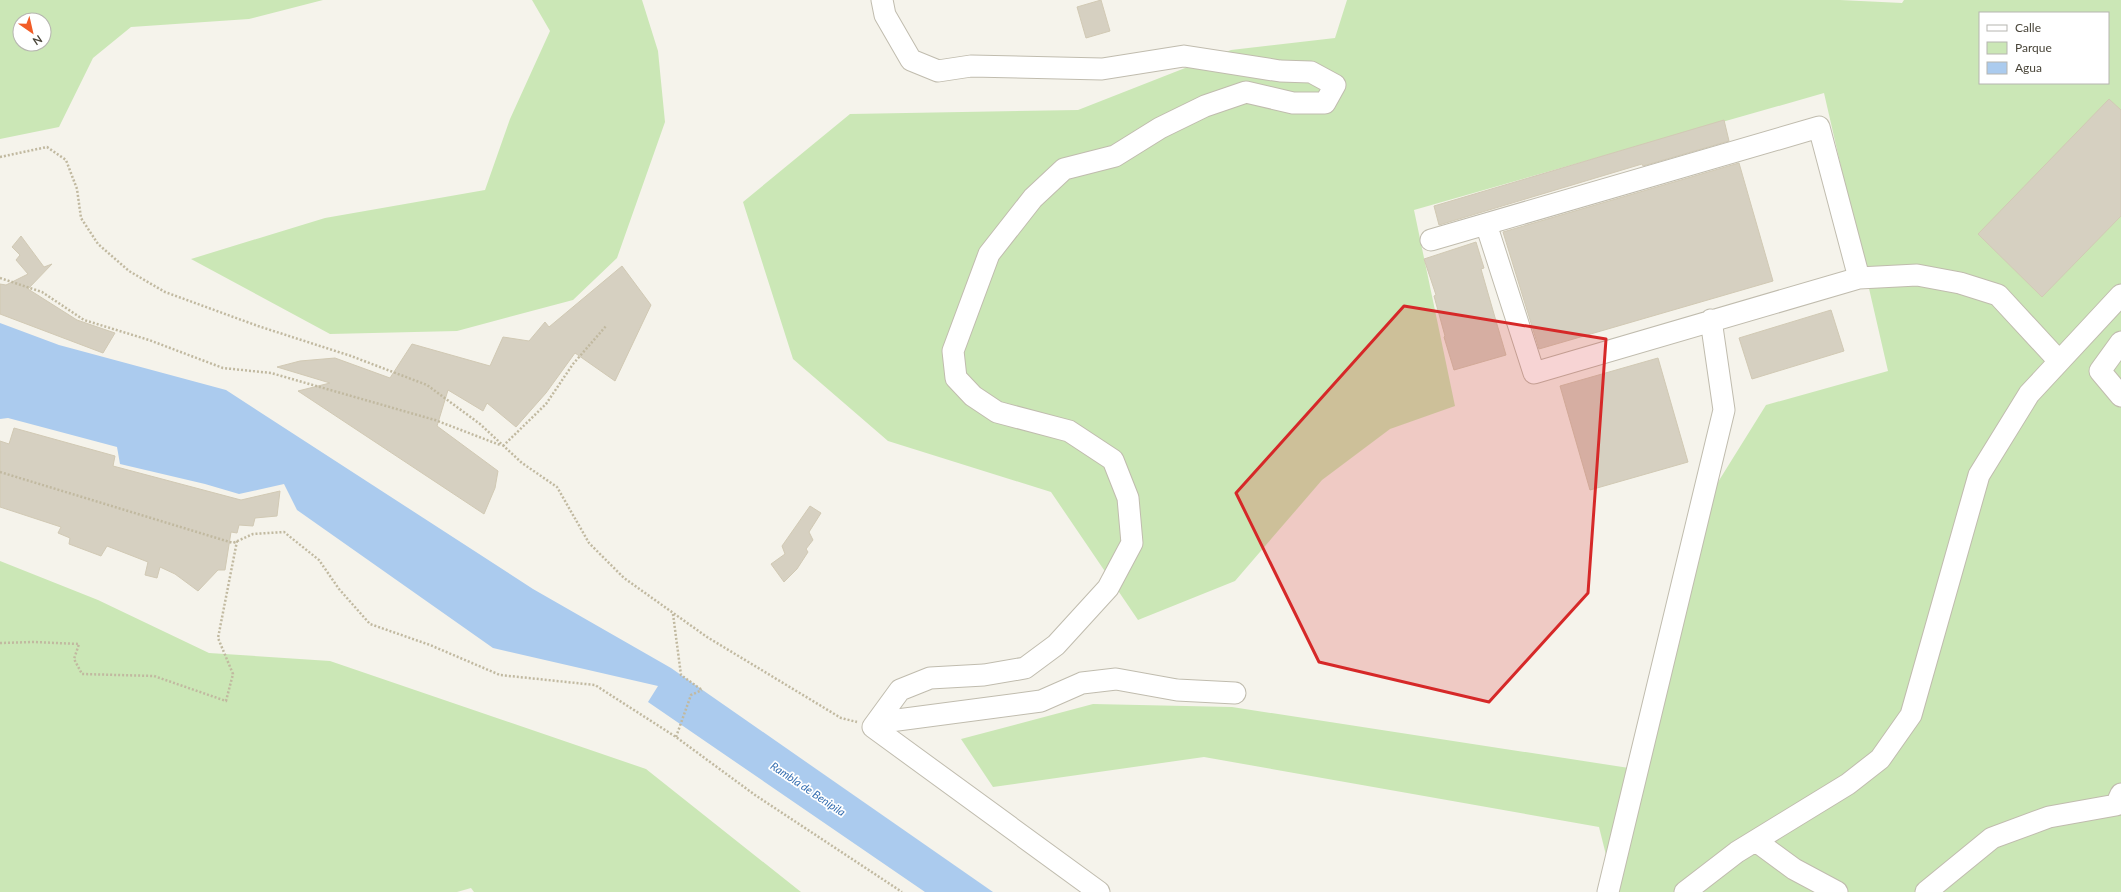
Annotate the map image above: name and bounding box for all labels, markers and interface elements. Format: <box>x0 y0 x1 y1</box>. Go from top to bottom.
north arrow <box>12 12 52 52</box>
legend <box>1979 12 2109 84</box>
text: Calle <box>2015 20 2041 35</box>
text: N <box>31 33 45 48</box>
text: Parque <box>2015 40 2052 55</box>
text: Agua <box>2015 60 2042 75</box>
water label: Rambla de Benipila <box>769 759 848 819</box>

